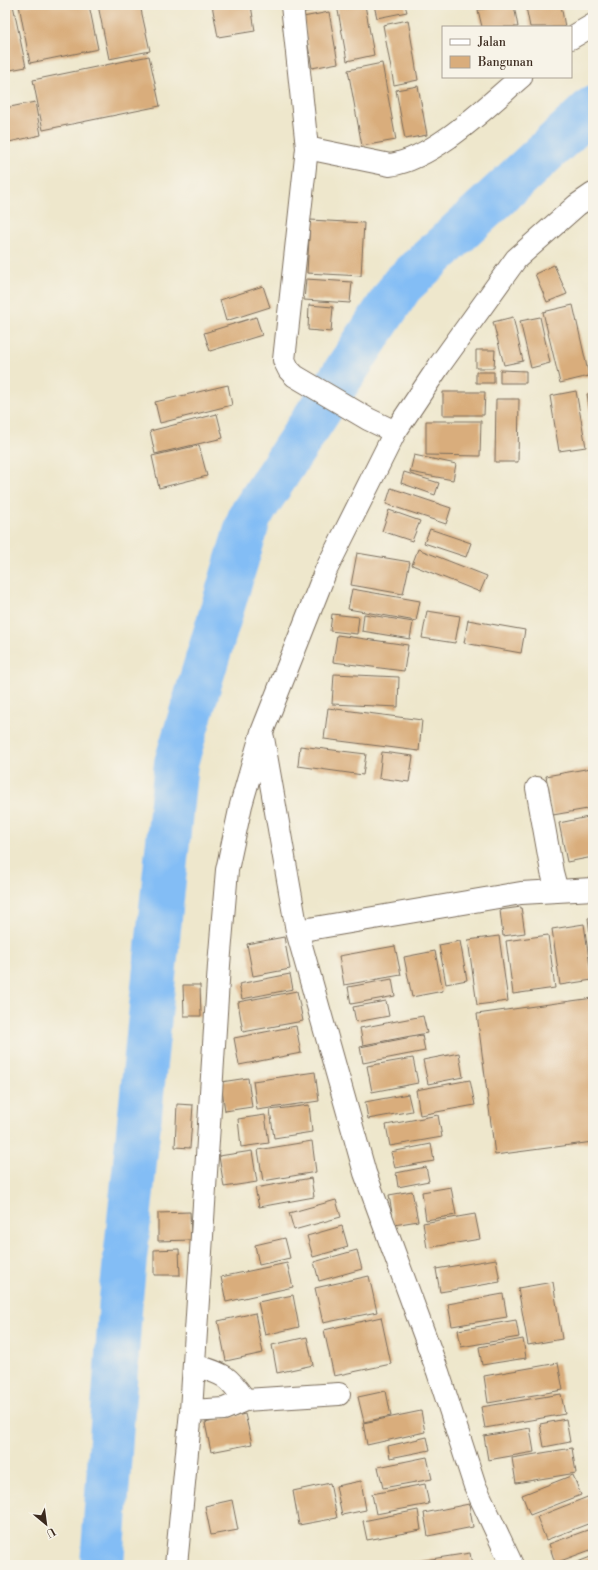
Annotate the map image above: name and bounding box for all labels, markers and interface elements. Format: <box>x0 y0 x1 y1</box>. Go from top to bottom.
legend <box>442 26 572 78</box>
text: Jalan <box>477 35 506 50</box>
text: Bangunan <box>477 55 533 70</box>
north arrow <box>26 1504 66 1544</box>
text: U <box>43 1524 57 1540</box>

